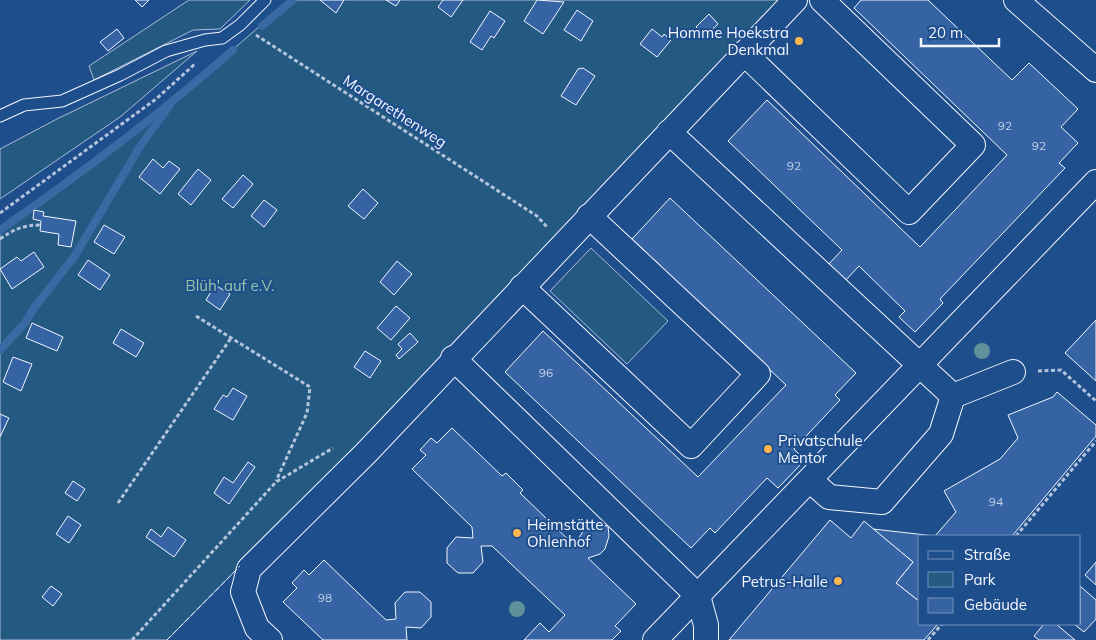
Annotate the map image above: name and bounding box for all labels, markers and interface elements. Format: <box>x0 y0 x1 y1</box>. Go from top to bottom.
scale bar <box>921 15 998 47</box>
place label: Homme Hoekstra Denkmal <box>668 23 789 59</box>
text: 20 m <box>928 23 963 42</box>
marker: Homme Hoekstra Denkmal <box>793 35 805 47</box>
street label: Margarethenweg <box>340 70 450 152</box>
house number: 92 <box>998 118 1012 133</box>
house number: 92 <box>1032 138 1046 153</box>
house number: 92 <box>787 158 801 173</box>
park label: Blüh' auf e.V. <box>186 276 275 295</box>
house number: 96 <box>539 365 553 380</box>
place label: Privatschule Mentor <box>778 431 863 467</box>
marker: Privatschule Mentor <box>762 443 774 455</box>
house number: 94 <box>989 494 1003 509</box>
place label: Heimstätte Ohlenhof <box>527 515 603 551</box>
marker: Heimstätte Ohlenhof <box>511 527 523 539</box>
legend <box>918 535 1081 625</box>
text: Straße <box>964 545 1011 564</box>
text: Park <box>964 570 996 589</box>
place label: Petrus-Halle <box>741 572 828 591</box>
marker: Petrus-Halle <box>832 575 844 587</box>
house number: 98 <box>318 590 332 605</box>
text: Gebäude <box>964 595 1027 614</box>

